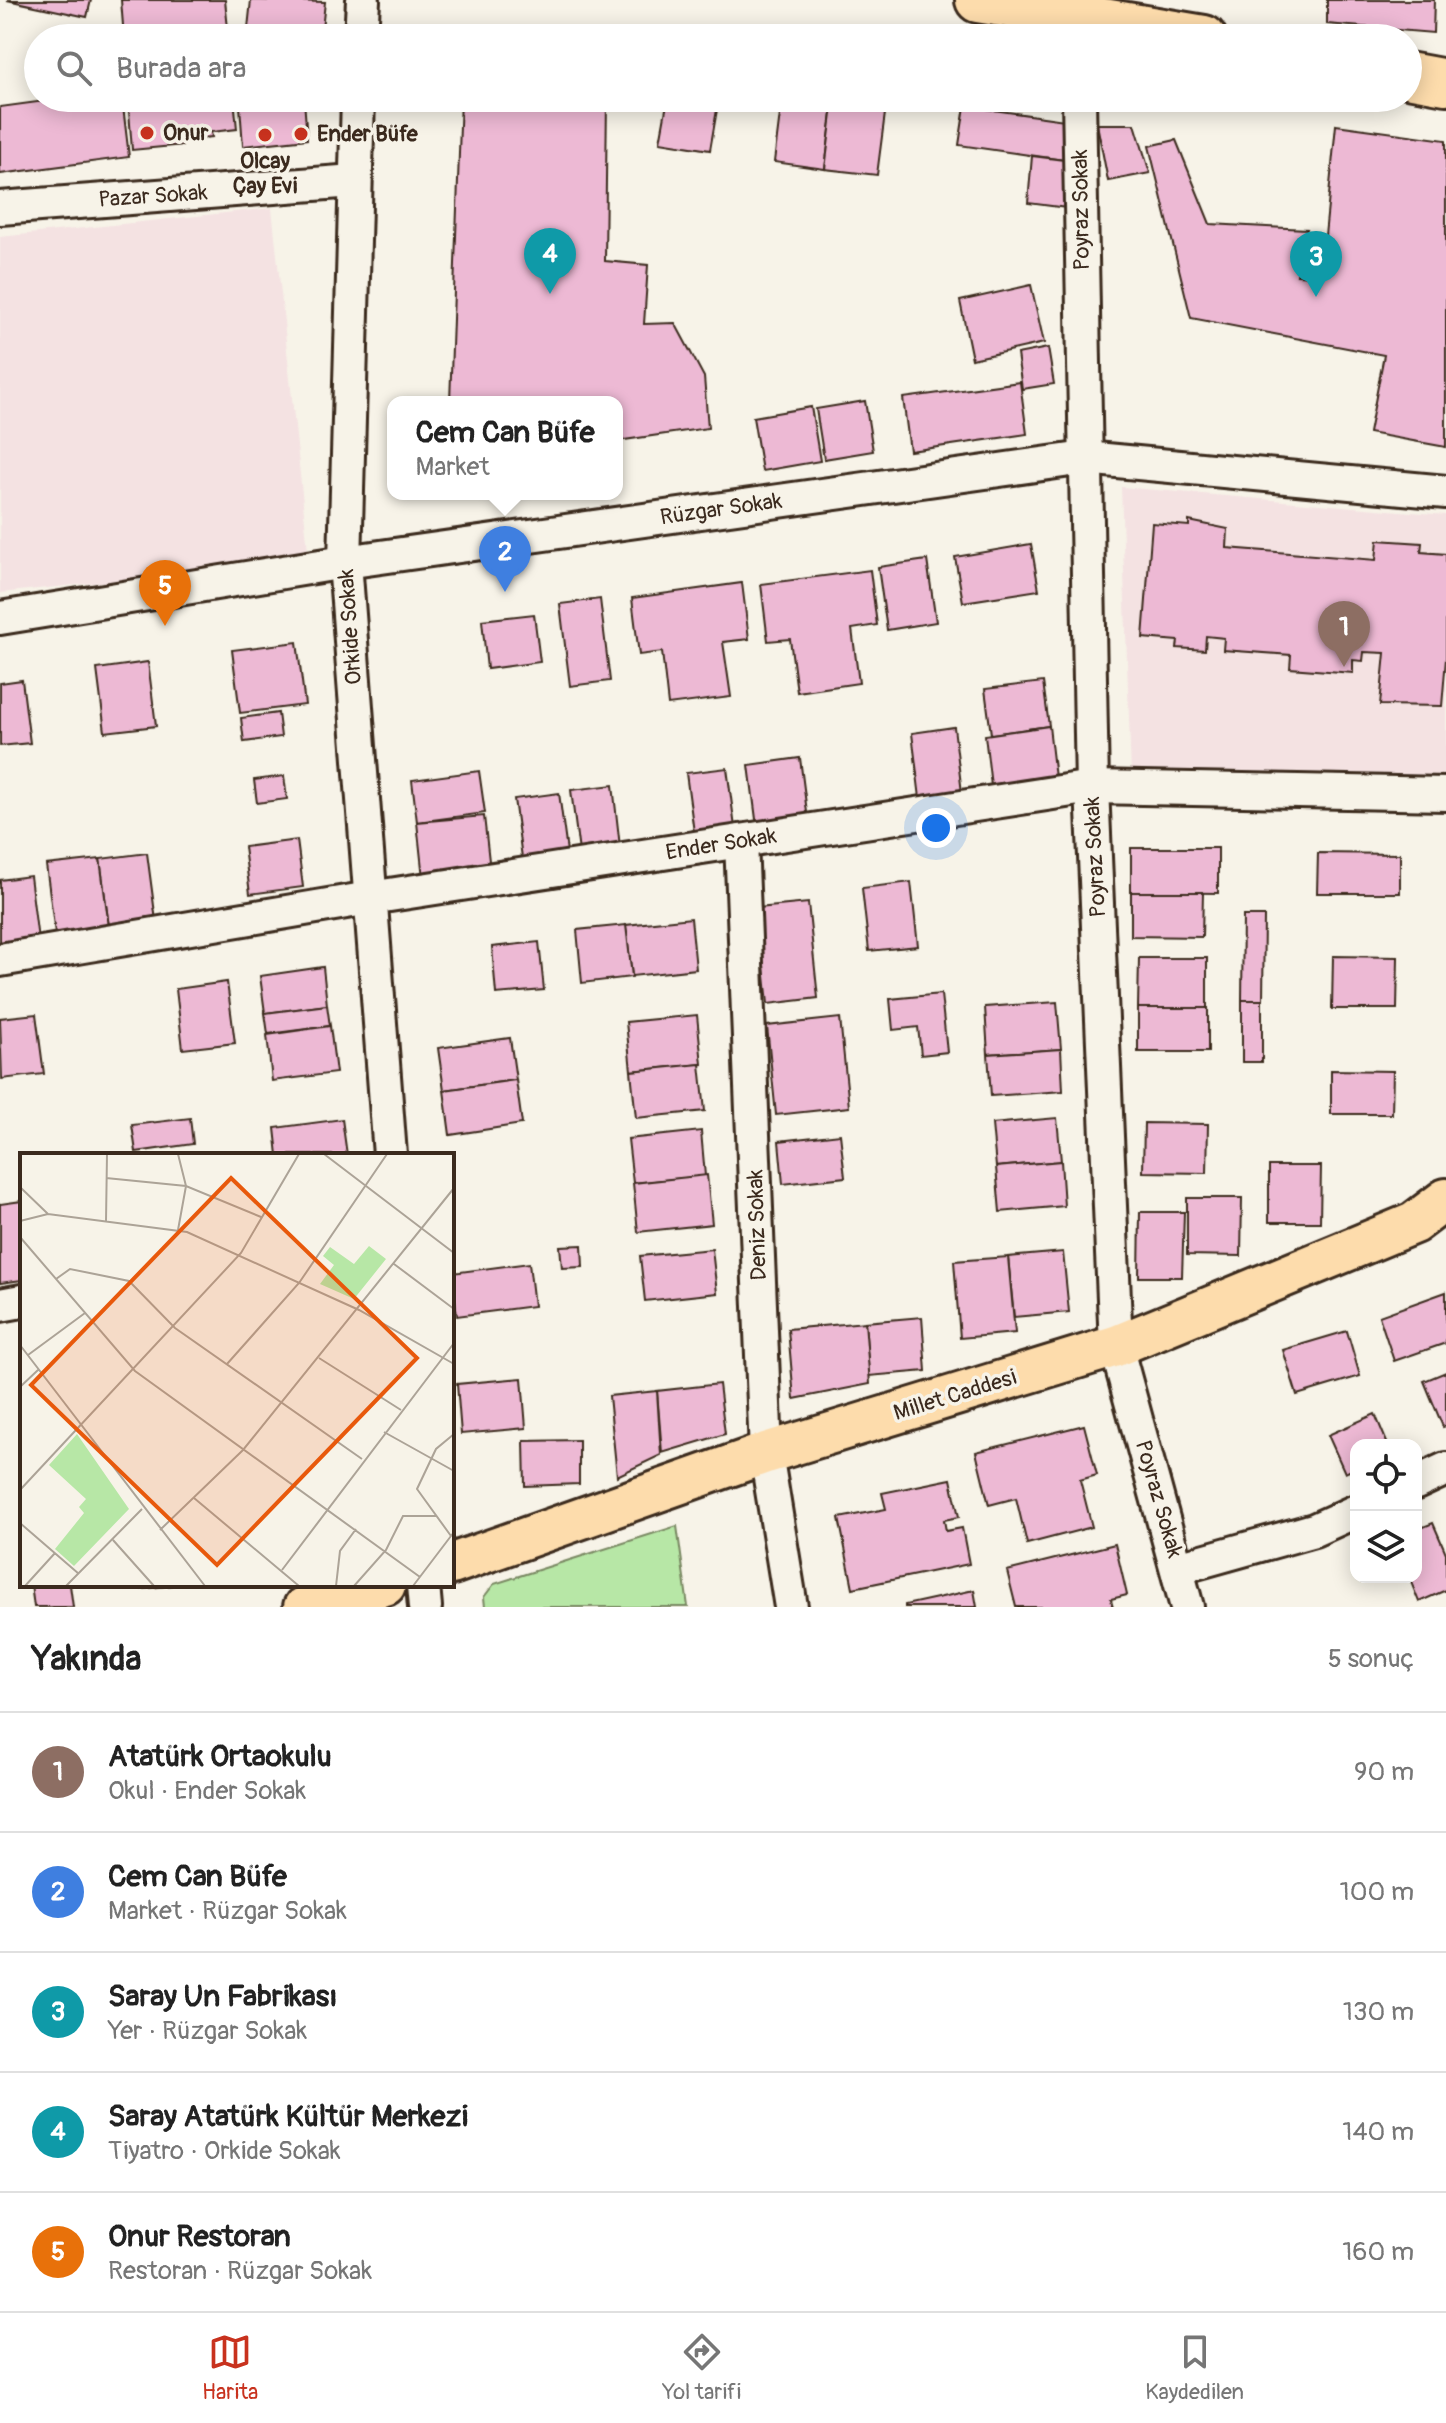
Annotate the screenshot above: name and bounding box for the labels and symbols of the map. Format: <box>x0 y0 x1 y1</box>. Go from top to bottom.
place label: Onur <box>163 119 209 147</box>
place label: Ender Büfe <box>317 120 419 148</box>
marker: Onur <box>138 124 156 142</box>
marker: Ender Büfe <box>292 125 310 143</box>
marker: Olcay Çay Evi <box>256 126 274 144</box>
place label: Olcay Çay Evi <box>233 147 297 200</box>
street label: Poyraz Sokak <box>1066 149 1096 271</box>
street label: Pazar Sokak <box>98 178 208 214</box>
pin: 4 <box>524 228 576 294</box>
pin: 3 <box>1290 231 1342 297</box>
street label: Rüzgar Sokak <box>658 487 784 531</box>
pin: 2 <box>479 526 531 592</box>
pin: 5 <box>139 560 191 626</box>
street label: Orkide Sokak <box>332 568 368 686</box>
pin: 1 <box>1318 601 1370 667</box>
street label: Poyraz Sokak <box>1078 796 1112 918</box>
your location <box>916 808 956 848</box>
street label: Ender Sokak <box>664 821 778 867</box>
inset map <box>20 1153 454 1587</box>
street label: Deniz Sokak <box>741 1169 773 1281</box>
street label: Millet Caddesi <box>890 1363 1020 1427</box>
street label: Poyraz Sokak <box>1129 1437 1189 1561</box>

